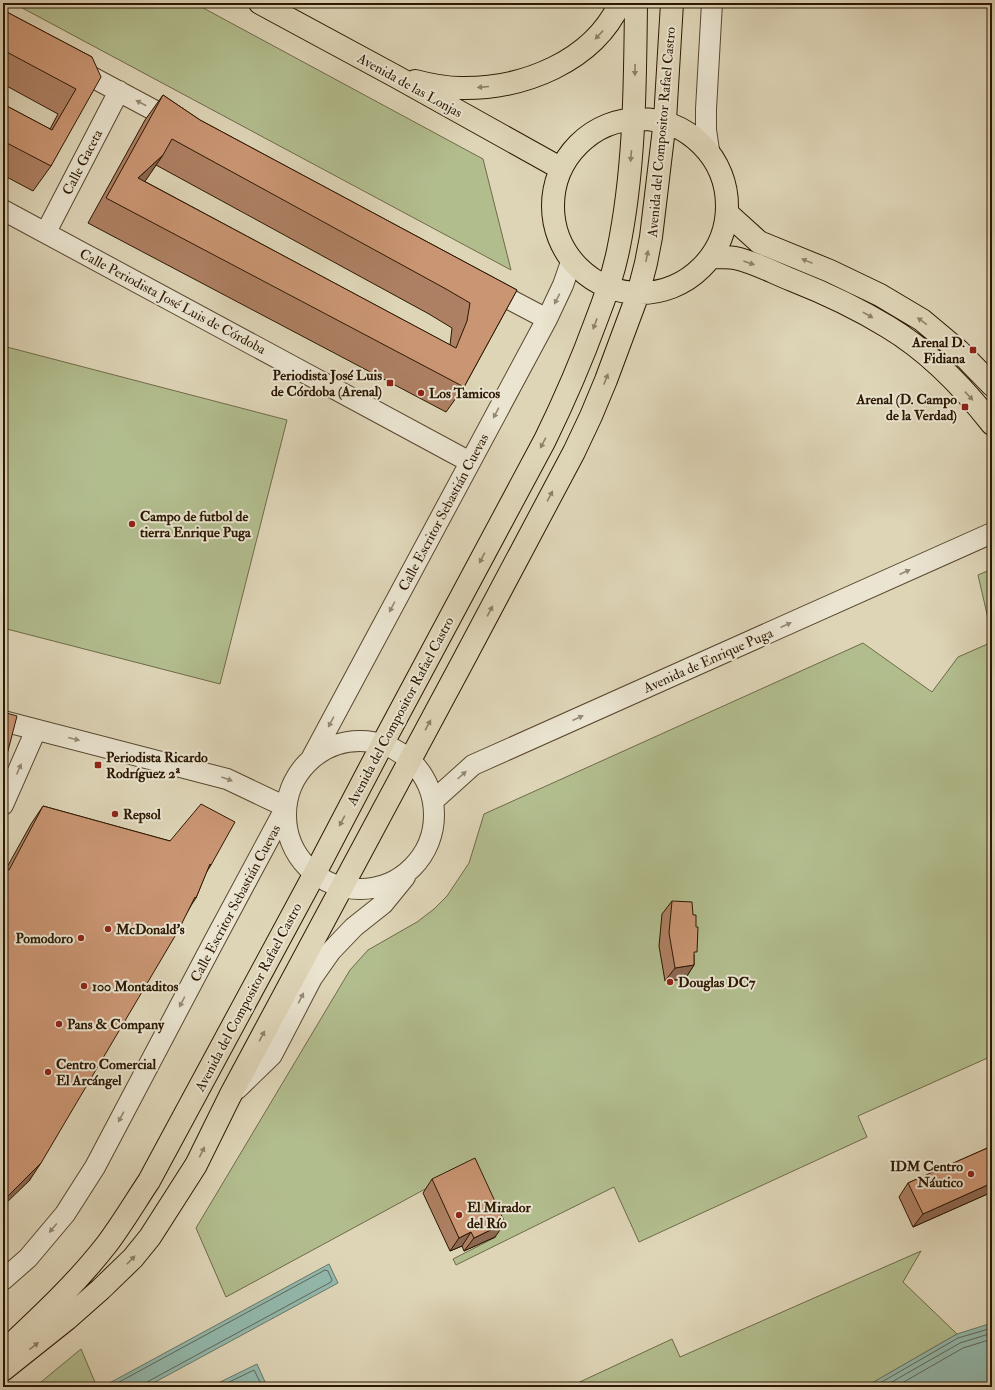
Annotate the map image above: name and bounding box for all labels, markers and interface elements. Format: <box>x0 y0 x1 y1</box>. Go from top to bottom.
street label: Avenida del Compositor Rafael Castro <box>644 26 680 239</box>
one-way arrow <box>594 30 603 40</box>
street label: Avenida de las Lonjas <box>353 49 465 121</box>
one-way arrow <box>632 64 638 77</box>
one-way arrow <box>477 83 489 90</box>
one-way arrow <box>136 100 147 107</box>
street label: Calle Gaceta <box>59 126 106 198</box>
one-way arrow <box>628 149 635 162</box>
street label: Calle Periodista José Luis de Córdoba <box>77 245 269 358</box>
one-way arrow <box>645 250 651 262</box>
one-way arrow <box>800 258 812 264</box>
one-way arrow <box>743 260 755 266</box>
one-way arrow <box>554 293 560 304</box>
one-way arrow <box>862 312 874 319</box>
one-way arrow <box>917 317 927 325</box>
one-way arrow <box>592 318 598 330</box>
place label: Arenal D. Fidiana <box>911 334 966 367</box>
marker: Arenal D. Fidiana <box>968 345 978 355</box>
place label: Periodista José Luis de Córdoba (Arenal) <box>271 367 382 400</box>
one-way arrow <box>604 372 610 384</box>
marker: Periodista José Luis de Córdoba (Arenal) <box>385 378 395 388</box>
place label: Los Tamicos <box>429 385 500 402</box>
marker: Los Tamicos <box>416 388 426 398</box>
place label: Arenal (D. Campo de la Verdad) <box>855 391 957 424</box>
one-way arrow <box>964 391 973 401</box>
marker: Arenal (D. Campo de la Verdad) <box>960 402 970 412</box>
one-way arrow <box>493 408 499 419</box>
street label: Calle Escritor Sebastián Cuevas <box>395 431 492 594</box>
one-way arrow <box>540 437 547 449</box>
one-way arrow <box>547 490 554 502</box>
place label: Campo de futbol de tierra Enrique Puga <box>140 508 252 542</box>
marker: Campo de futbol de tierra Enrique Puga <box>127 519 137 529</box>
one-way arrow <box>479 552 485 563</box>
one-way arrow <box>899 569 911 575</box>
one-way arrow <box>389 601 395 613</box>
one-way arrow <box>486 605 493 617</box>
street label: Avenida del Compositor Rafael Castro <box>343 614 459 810</box>
one-way arrow <box>781 622 792 628</box>
street label: Avenida de Enrique Puga <box>640 624 776 697</box>
one-way arrow <box>573 715 584 721</box>
one-way arrow <box>327 716 334 727</box>
one-way arrow <box>425 720 432 731</box>
one-way arrow <box>68 737 80 743</box>
place label: Periodista Ricardo Rodríguez 2ª <box>106 749 208 783</box>
marker: Periodista Ricardo Rodríguez 2ª <box>93 760 103 770</box>
one-way arrow <box>16 764 22 775</box>
one-way arrow <box>457 770 467 780</box>
one-way arrow <box>221 777 233 783</box>
place label: Repsol <box>123 806 161 824</box>
marker: Repsol <box>110 809 120 819</box>
one-way arrow <box>339 815 345 827</box>
street label: Calle Escritor Sebastián Cuevas <box>187 822 284 985</box>
street label: Avenida del Compositor Rafael Castro <box>191 900 307 1096</box>
place label: McDonald's <box>115 921 185 938</box>
marker: McDonald's <box>103 924 113 934</box>
place label: Pomodoro <box>15 930 73 947</box>
marker: Pomodoro <box>76 933 86 943</box>
place label: Douglas DC7 <box>678 974 756 992</box>
marker: Douglas DC7 <box>665 977 675 987</box>
place label: 100 Montaditos <box>92 978 178 995</box>
marker: 100 Montaditos <box>79 981 89 991</box>
one-way arrow <box>298 992 305 1004</box>
one-way arrow <box>178 996 185 1008</box>
place label: Pans & Company <box>67 1016 165 1034</box>
marker: Pans & Company <box>54 1019 64 1029</box>
one-way arrow <box>259 1030 265 1042</box>
place label: Centro Comercial El Arcángel <box>56 1056 157 1090</box>
marker: Centro Comercial El Arcángel <box>43 1067 53 1077</box>
one-way arrow <box>118 1111 124 1123</box>
one-way arrow <box>199 1146 206 1157</box>
place label: IDM Centro Náutico <box>890 1158 963 1191</box>
marker: IDM Centro Náutico <box>966 1169 976 1179</box>
place label: El Mirador del Río <box>467 1199 531 1232</box>
marker: El Mirador del Río <box>454 1210 464 1220</box>
one-way arrow <box>49 1222 58 1233</box>
one-way arrow <box>126 1255 136 1265</box>
one-way arrow <box>28 1341 39 1350</box>

